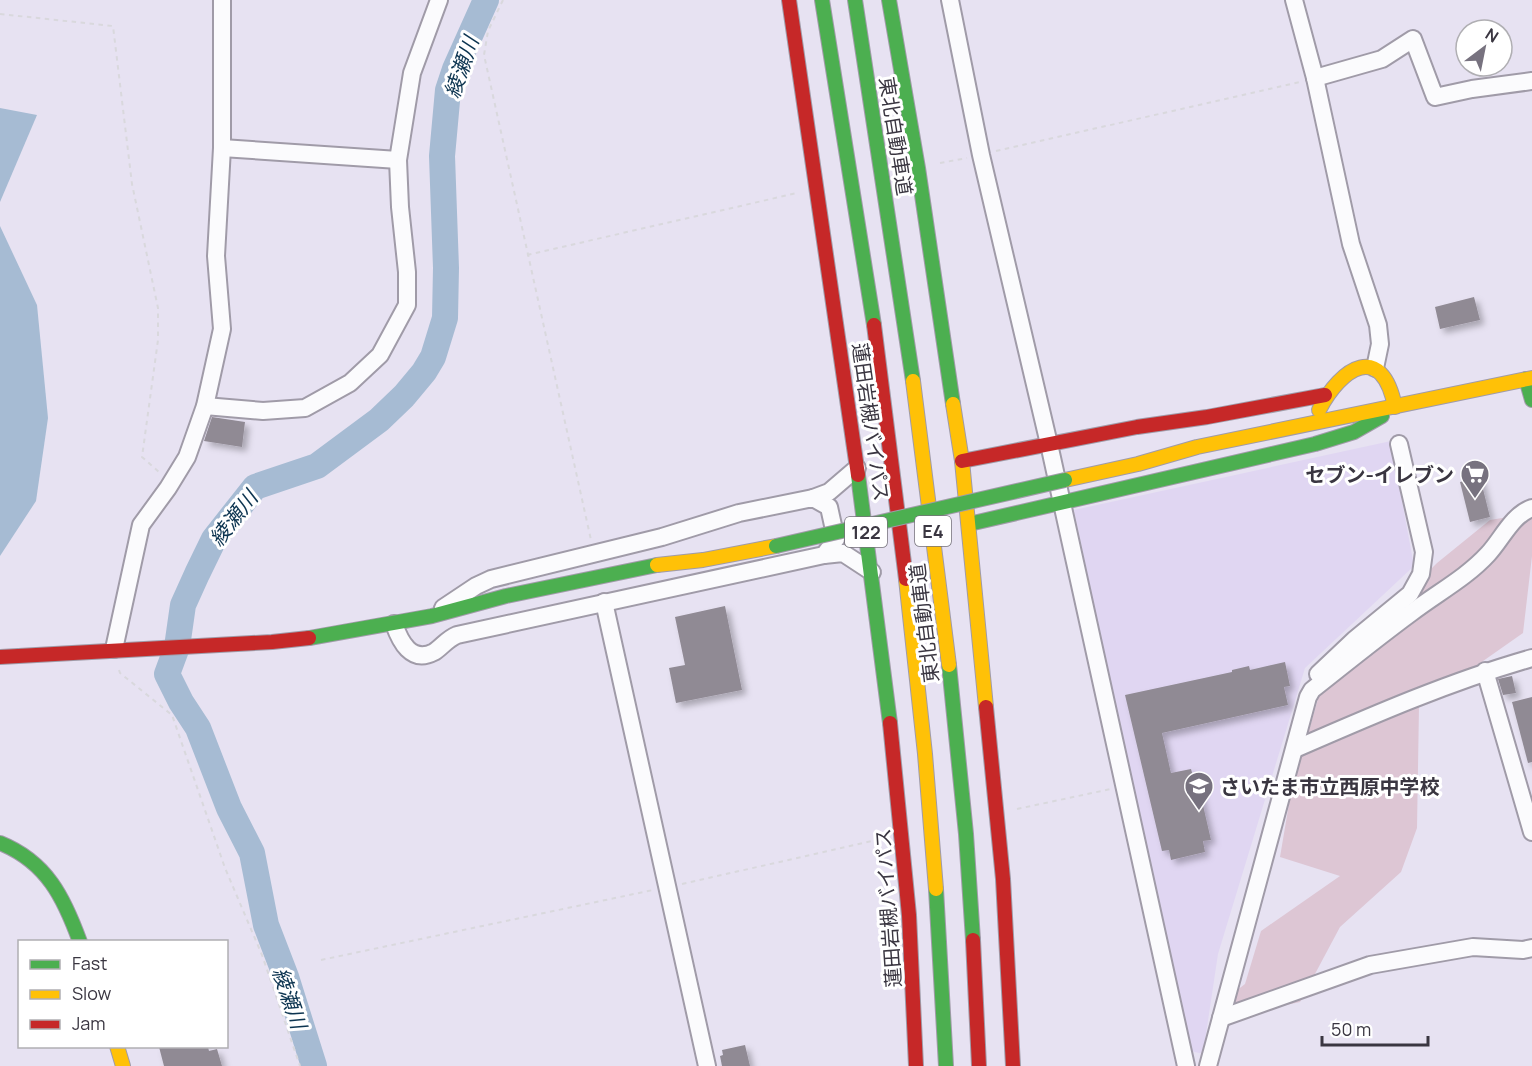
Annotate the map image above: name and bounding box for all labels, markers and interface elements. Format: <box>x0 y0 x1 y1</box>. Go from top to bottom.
north arrow <box>1454 18 1514 78</box>
text: N <box>1481 23 1503 48</box>
water label: 綾瀬川 <box>438 31 485 101</box>
street label: 東北自動車道 <box>873 75 919 197</box>
street label: 蓮田岩槻バイパス <box>847 341 895 503</box>
supermarket icon: セブン-イレブン <box>1459 458 1491 500</box>
place label: セブン-イレブン <box>1306 461 1454 488</box>
water label: 綾瀬川 <box>203 483 265 551</box>
road number: E4 <box>915 516 951 546</box>
road number: 122 <box>845 517 887 547</box>
street label: 東北自動車道 <box>903 562 945 684</box>
school or university icon: さいたま市立西原中学校 <box>1183 770 1215 812</box>
place label: さいたま市立西原中学校 <box>1220 773 1439 800</box>
street label: 蓮田岩槻バイパス <box>869 827 907 989</box>
legend <box>18 940 228 1048</box>
text: Fast <box>72 951 107 975</box>
water label: 綾瀬川 <box>267 964 314 1034</box>
text: Slow <box>72 981 112 1005</box>
scale bar <box>1322 1009 1428 1047</box>
text: Jam <box>72 1011 106 1035</box>
text: 50 m <box>1331 1017 1371 1041</box>

